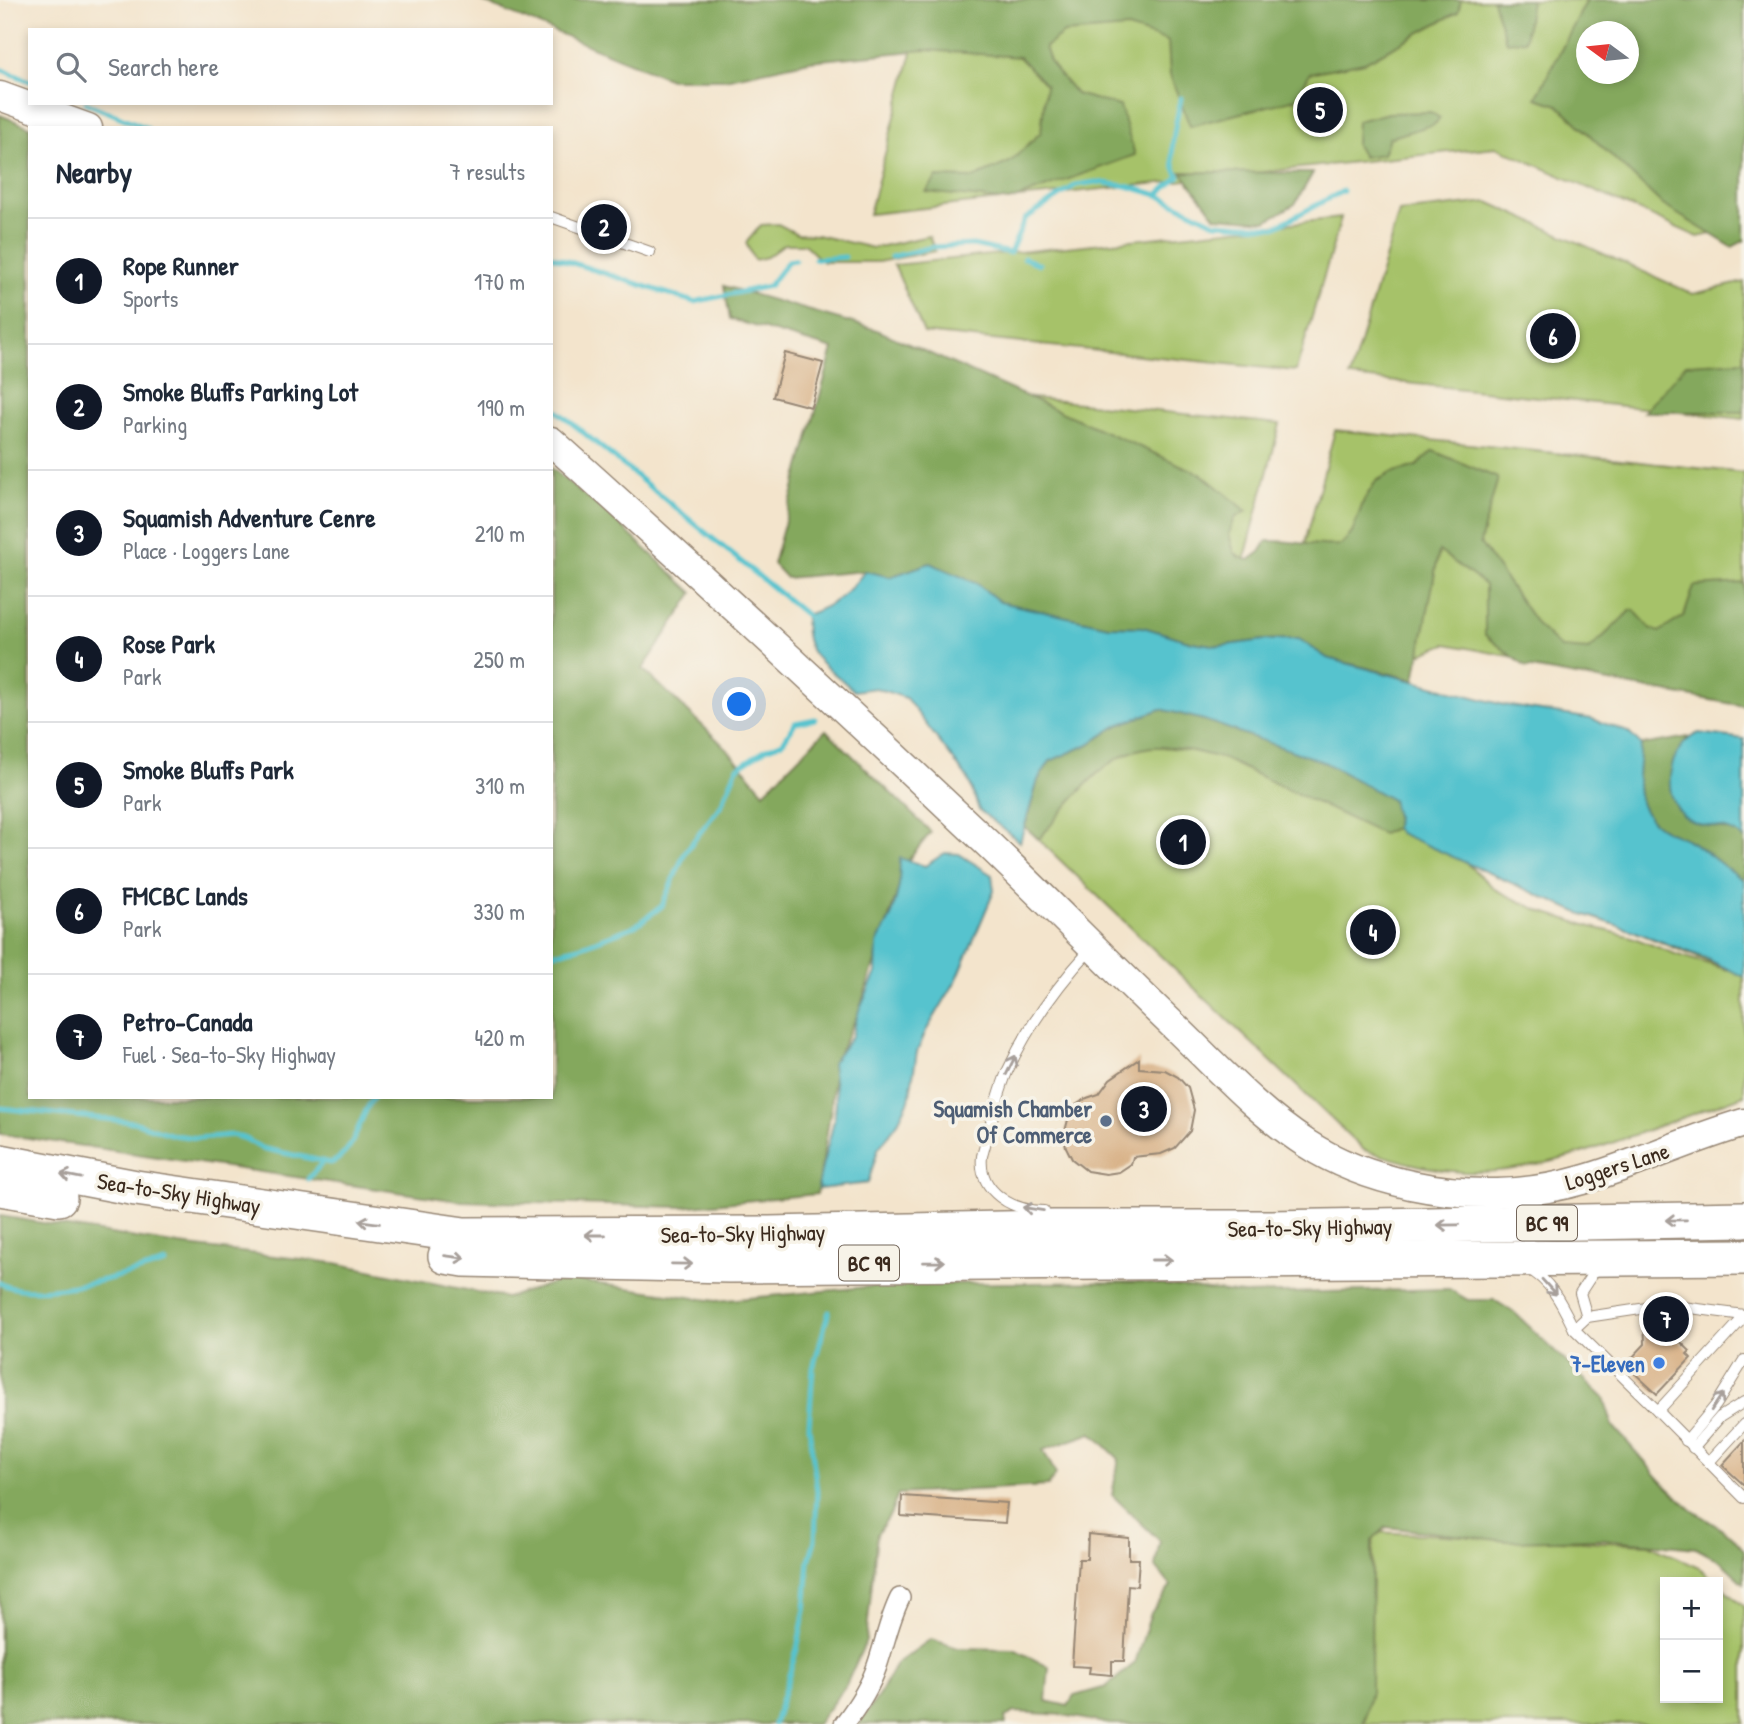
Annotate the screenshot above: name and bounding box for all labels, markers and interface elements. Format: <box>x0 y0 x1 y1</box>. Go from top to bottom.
north arrow <box>1576 21 1639 84</box>
search box <box>28 28 553 105</box>
icon: search <box>52 48 90 86</box>
text: Search here <box>108 49 219 84</box>
pin: 5 <box>1297 84 1343 136</box>
text: Nearby <box>56 152 132 192</box>
text: 7 results <box>449 156 525 187</box>
pin: 2 <box>581 201 627 253</box>
text: Rope Runner <box>123 248 239 283</box>
text: 1 <box>75 266 83 297</box>
text: 170 m <box>474 266 525 297</box>
text: Sports <box>123 283 178 314</box>
pin: 6 <box>1530 310 1576 362</box>
text: Smoke Bluffs Parking Lot <box>123 374 358 409</box>
text: 2 <box>74 392 84 423</box>
text: 190 m <box>477 392 525 423</box>
text: Parking <box>123 409 187 440</box>
text: Squamish Adventure Cenre <box>123 500 376 535</box>
text: 3 <box>74 518 84 549</box>
text: 210 m <box>475 518 525 549</box>
text: Place · Loggers Lane <box>123 535 290 566</box>
text: Rose Park <box>123 626 215 661</box>
text: 4 <box>75 644 83 675</box>
text: 250 m <box>473 644 525 675</box>
text: Park <box>123 661 161 692</box>
your location <box>722 687 756 721</box>
text: Smoke Bluffs Park <box>123 752 294 787</box>
text: 5 <box>74 770 84 801</box>
text: 310 m <box>475 770 525 801</box>
text: Park <box>123 787 161 818</box>
pin: 1 <box>1160 816 1206 868</box>
text: FMCBC Lands <box>123 878 248 913</box>
text: 6 <box>74 896 84 927</box>
text: 330 m <box>473 896 525 927</box>
pin: 4 <box>1350 906 1396 958</box>
text: Park <box>123 913 161 944</box>
text: Petro-Canada <box>123 1004 253 1039</box>
text: 7 <box>73 1022 85 1053</box>
text: 420 m <box>474 1022 525 1053</box>
text: Fuel · Sea-to-Sky Highway <box>123 1039 336 1070</box>
one-way arrow <box>1005 1055 1019 1076</box>
pin: 3 <box>1121 1083 1167 1135</box>
place label: Squamish Chamber Of Commerce <box>934 1093 1093 1150</box>
marker: Squamish Chamber Of Commerce <box>1098 1113 1114 1129</box>
street label: Loggers Lane <box>1561 1135 1673 1197</box>
street label: Sea-to-Sky Highway <box>95 1165 263 1221</box>
one-way arrow <box>60 1169 83 1182</box>
one-way arrow <box>1022 1202 1045 1215</box>
road number: BC 99 <box>1517 1206 1577 1240</box>
street label: Sea-to-Sky Highway <box>1227 1210 1393 1244</box>
one-way arrow <box>1665 1213 1688 1227</box>
one-way arrow <box>358 1215 380 1228</box>
street label: Sea-to-Sky Highway <box>660 1216 826 1250</box>
one-way arrow <box>1437 1218 1460 1232</box>
one-way arrow <box>584 1228 607 1242</box>
road number: BC 99 <box>839 1246 899 1280</box>
one-way arrow <box>443 1251 466 1264</box>
one-way arrow <box>1150 1254 1173 1267</box>
one-way arrow <box>922 1255 945 1269</box>
one-way arrow <box>670 1257 693 1270</box>
one-way arrow <box>1541 1278 1557 1296</box>
pin: 7 <box>1643 1293 1689 1345</box>
place label: 7-Eleven <box>1569 1348 1645 1379</box>
marker: 7-Eleven <box>1651 1355 1667 1371</box>
one-way arrow <box>1710 1393 1724 1412</box>
map controls <box>1660 1577 1723 1703</box>
button: + <box>1660 1577 1723 1640</box>
button: − <box>1660 1640 1723 1703</box>

